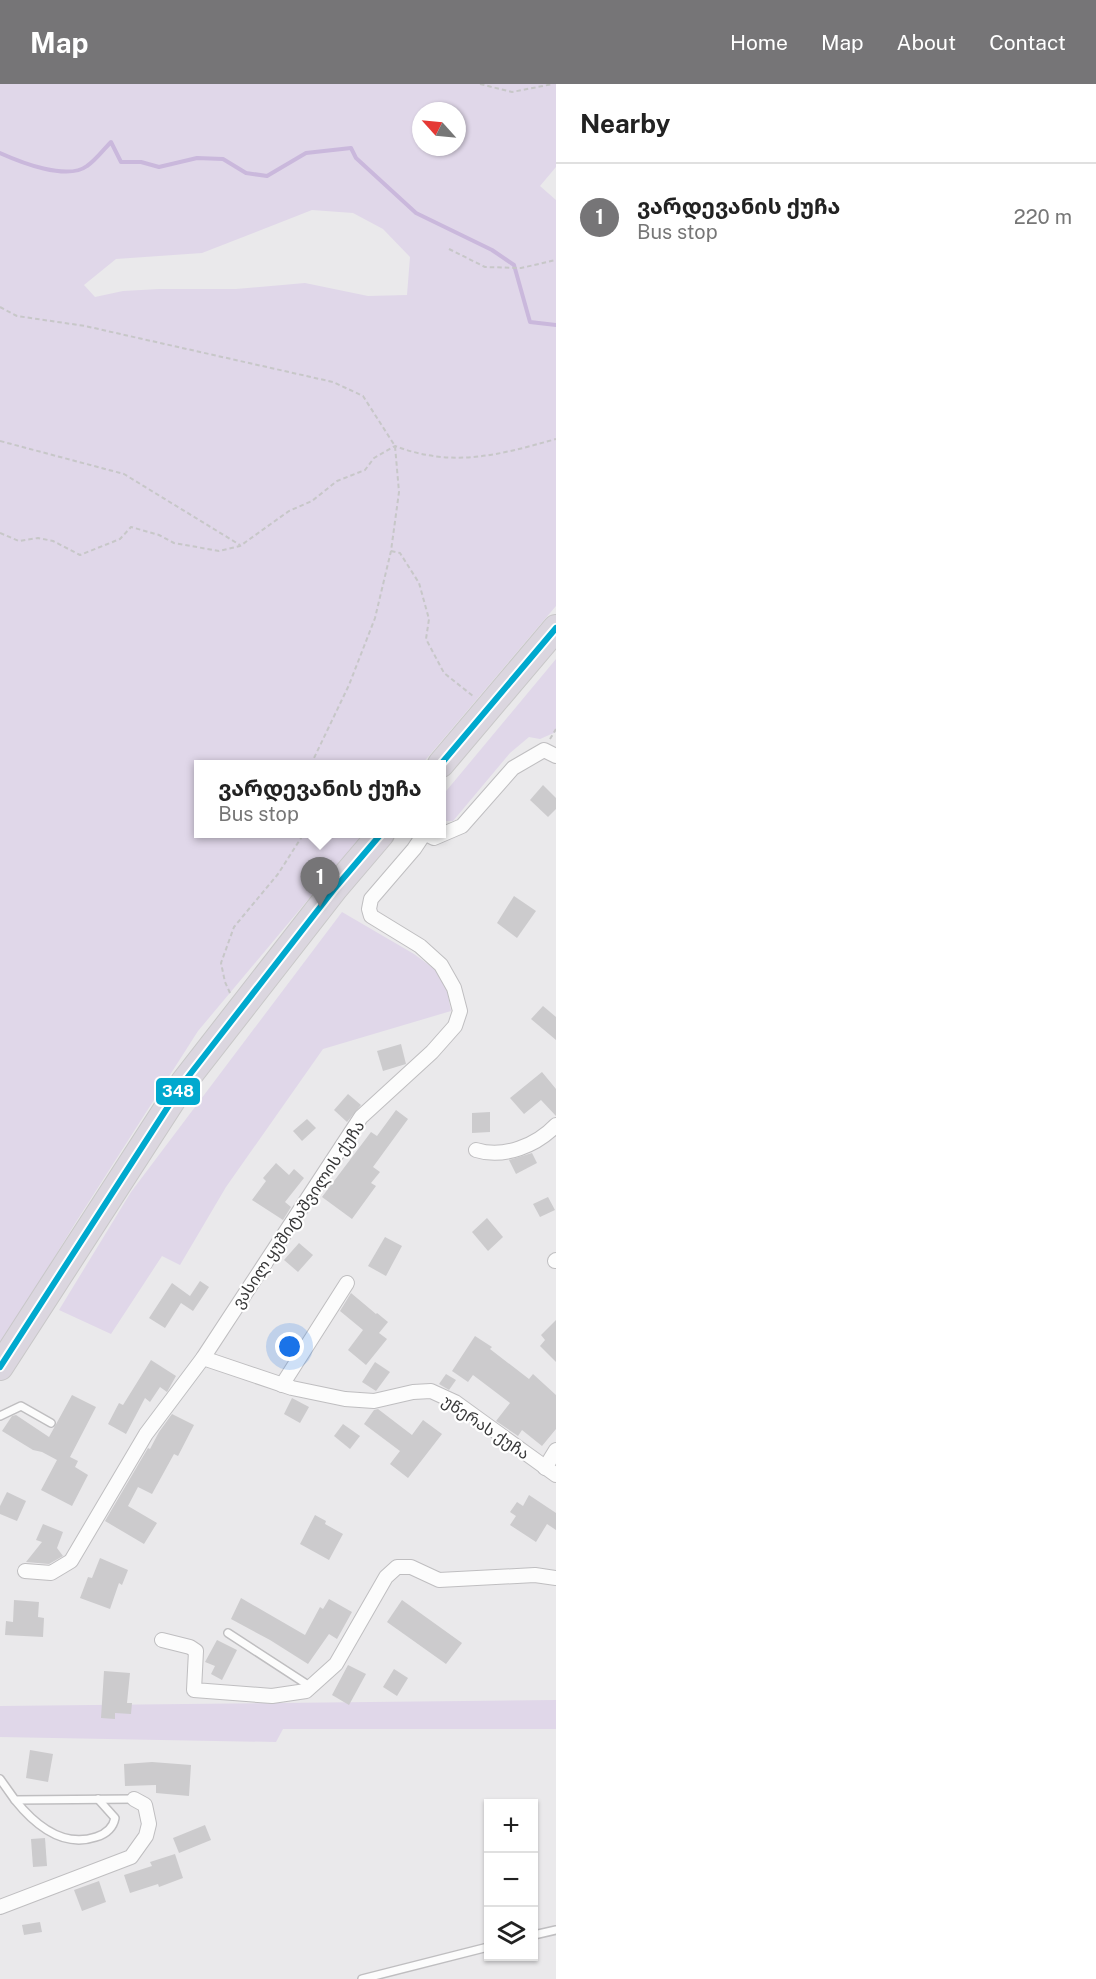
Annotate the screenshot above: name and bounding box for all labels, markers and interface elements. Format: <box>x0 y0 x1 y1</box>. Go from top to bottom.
text: Map <box>30 26 89 59</box>
text: Home <box>730 30 788 55</box>
text: Map <box>821 30 864 55</box>
text: About <box>897 30 956 55</box>
text: Contact <box>989 30 1066 55</box>
north arrow <box>412 102 466 156</box>
text: Nearby <box>580 108 670 139</box>
text: ვარდევანის ქუჩა <box>637 193 840 219</box>
text: 1 <box>595 205 604 229</box>
text: 220 m <box>1014 205 1072 229</box>
text: Bus stop <box>637 220 718 244</box>
popup <box>194 760 446 838</box>
text: ვარდევანის ქუჩა <box>218 775 422 801</box>
text: Bus stop <box>218 802 299 826</box>
pin: 1 <box>300 858 340 907</box>
line badge: 348 <box>155 1077 201 1106</box>
text: 348 <box>162 1082 194 1101</box>
street label: ვასილ ყუშიტაშვილის ქუჩა <box>228 1117 369 1312</box>
your location <box>275 1332 304 1361</box>
street label: უწერას ქუჩა <box>439 1391 533 1463</box>
map controls <box>484 1799 538 1961</box>
button: + <box>484 1799 538 1853</box>
button: − <box>484 1853 538 1907</box>
button: layers <box>484 1907 538 1961</box>

